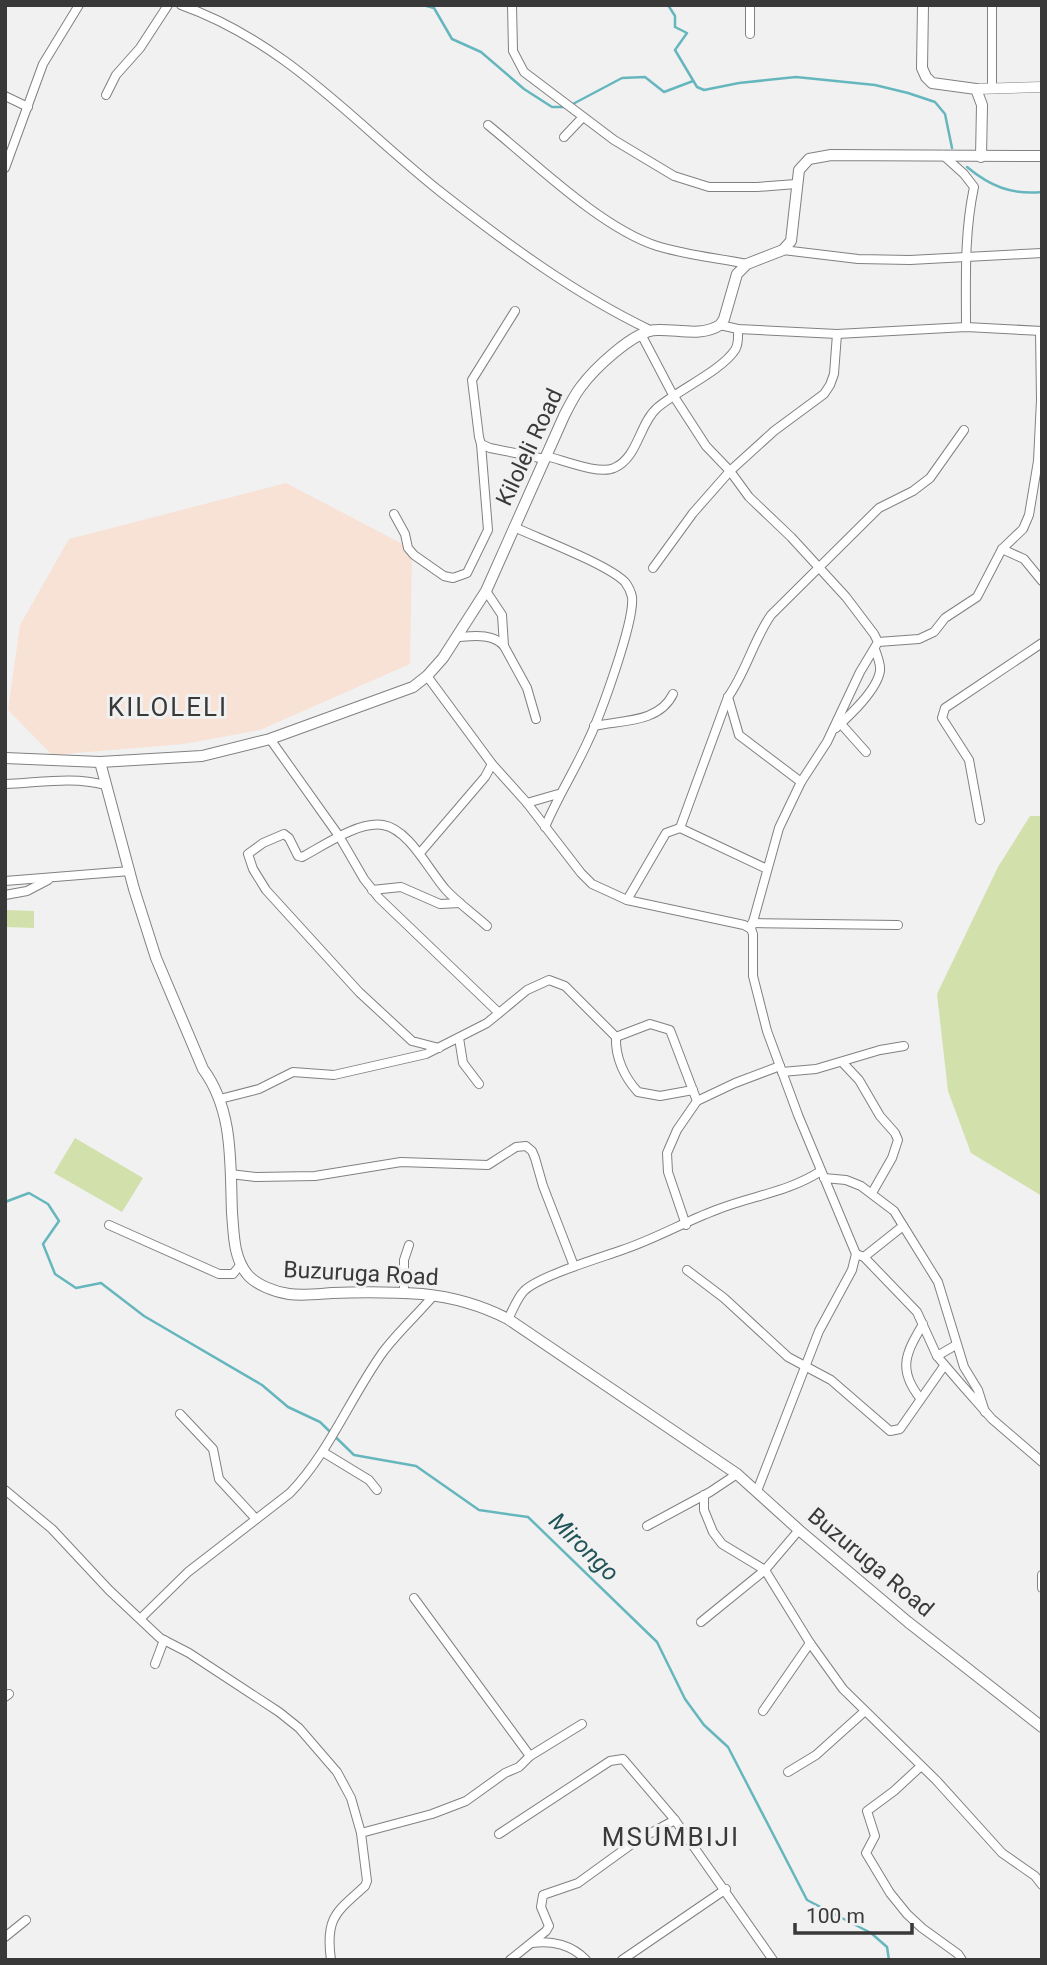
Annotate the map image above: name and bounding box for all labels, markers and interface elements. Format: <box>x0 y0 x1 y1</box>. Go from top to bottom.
street label: Kiloleli Road <box>491 384 568 510</box>
district label: KILOLELI <box>108 692 228 722</box>
street label: Buzuruga Road <box>283 1256 439 1291</box>
street label: Buzuruga Road <box>802 1502 939 1623</box>
water label: Mirongo <box>543 1507 625 1587</box>
district label: MSUMBIJI <box>602 1822 740 1852</box>
scale bar <box>795 1892 912 1936</box>
text: 100 m <box>806 1904 865 1928</box>

